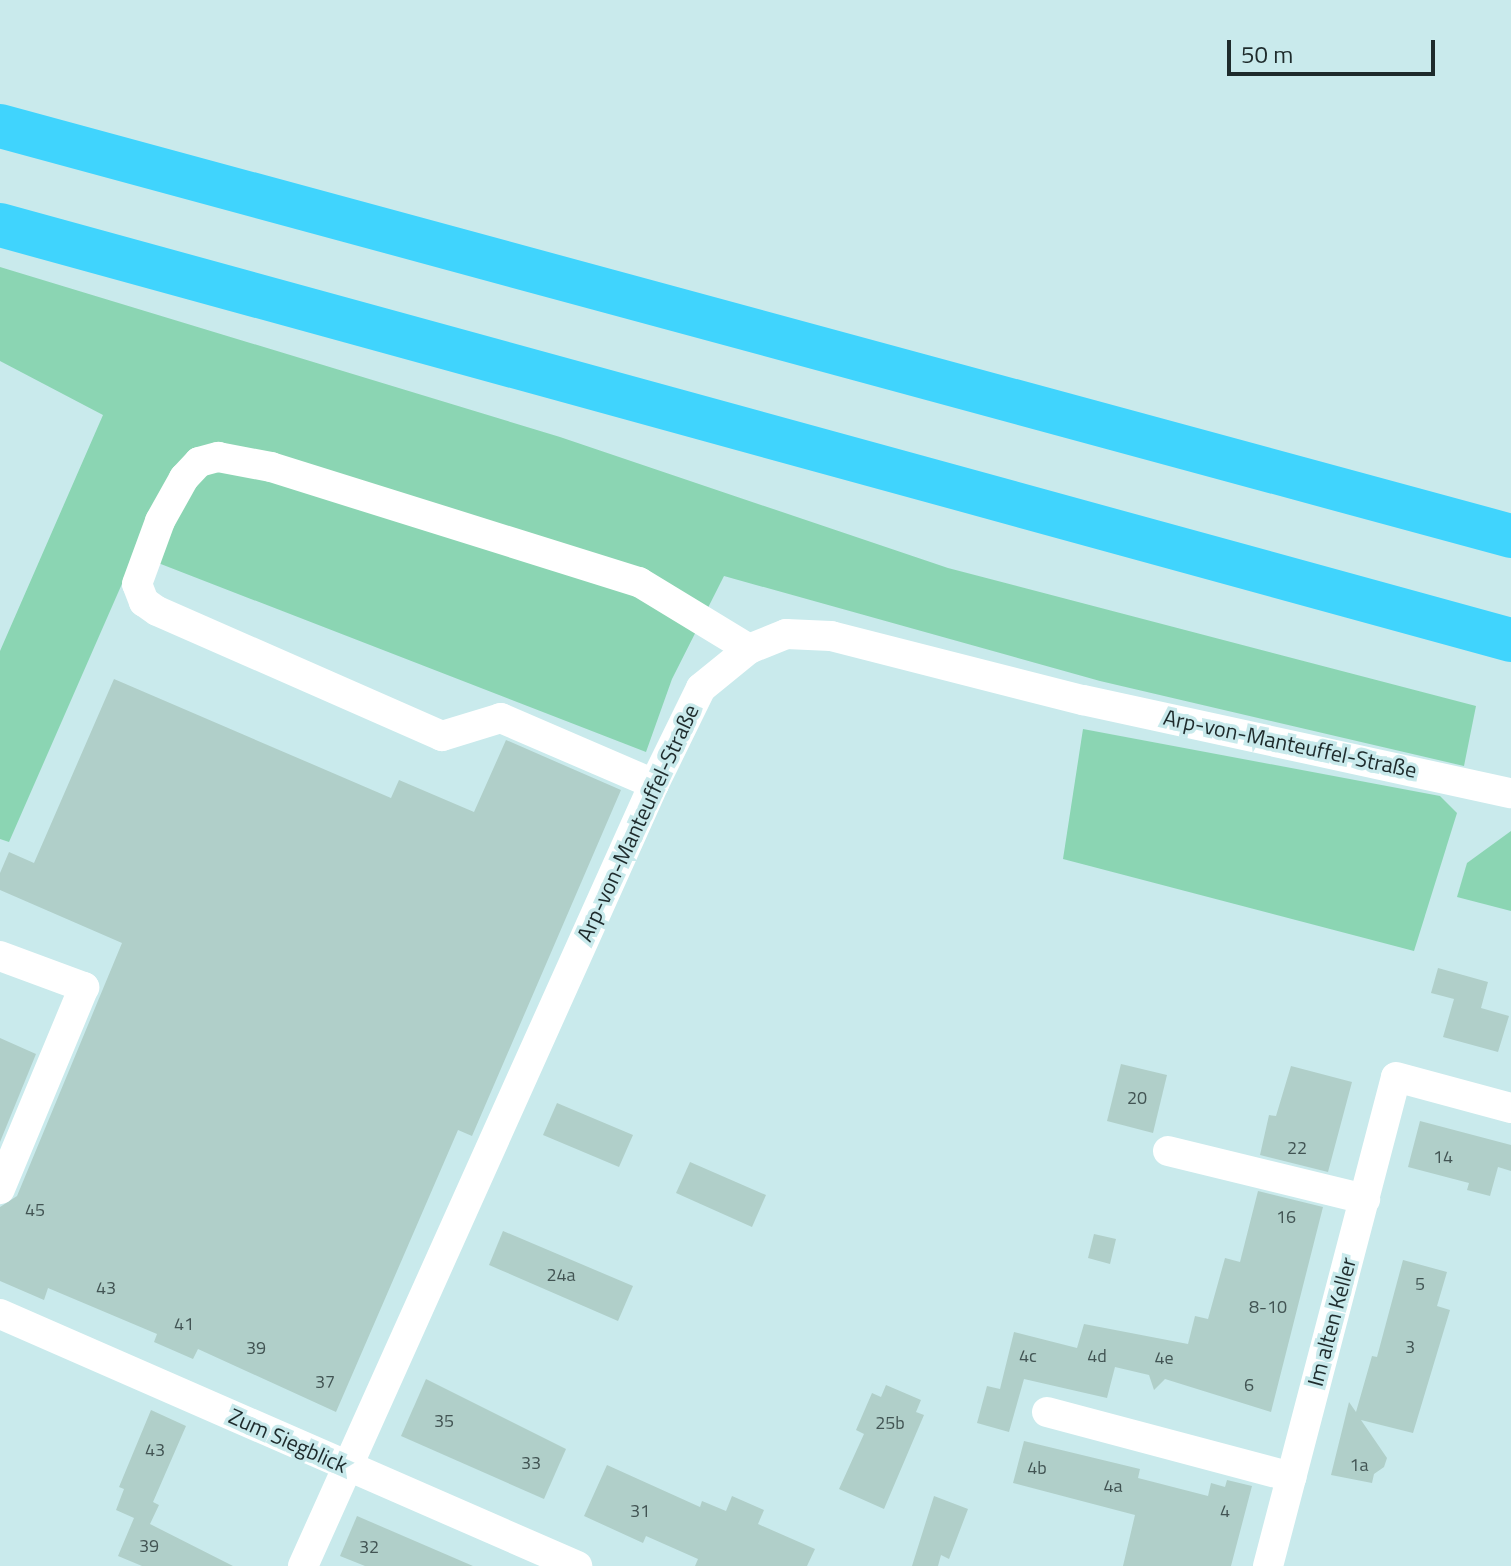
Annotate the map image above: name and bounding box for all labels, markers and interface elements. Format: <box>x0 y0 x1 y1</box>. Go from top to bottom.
scale bar <box>1231 24 1439 74</box>
text: 50 m <box>1241 36 1293 72</box>
street label: Arp-von-Manteuffel-Straße <box>571 700 705 946</box>
street label: Arp-von-Manteuffel-Straße <box>1161 704 1419 784</box>
house number: 20 <box>1127 1087 1147 1109</box>
house number: 22 <box>1287 1137 1307 1159</box>
house number: 14 <box>1433 1146 1453 1168</box>
house number: 45 <box>25 1199 45 1221</box>
house number: 16 <box>1276 1206 1296 1228</box>
street label: Im alten Keller <box>1302 1255 1362 1389</box>
house number: 24a <box>546 1264 576 1286</box>
house number: 5 <box>1415 1273 1425 1295</box>
house number: 43 <box>96 1277 116 1299</box>
house number: 8-10 <box>1249 1296 1287 1318</box>
house number: 41 <box>174 1313 194 1335</box>
house number: 3 <box>1405 1336 1415 1358</box>
house number: 39 <box>246 1337 266 1359</box>
house number: 4c <box>1019 1345 1037 1367</box>
house number: 4d <box>1087 1345 1107 1367</box>
house number: 4e <box>1154 1347 1174 1369</box>
house number: 37 <box>315 1371 335 1393</box>
house number: 6 <box>1244 1374 1254 1396</box>
street label: Zum Siegblick <box>225 1403 351 1479</box>
house number: 35 <box>434 1410 454 1432</box>
house number: 25b <box>875 1412 905 1434</box>
house number: 43 <box>145 1439 165 1461</box>
house number: 33 <box>521 1452 541 1474</box>
house number: 1a <box>1349 1454 1369 1476</box>
house number: 4b <box>1027 1457 1047 1479</box>
house number: 4a <box>1103 1475 1123 1497</box>
house number: 31 <box>630 1500 650 1522</box>
house number: 4 <box>1220 1500 1230 1522</box>
house number: 39 <box>139 1535 159 1557</box>
house number: 32 <box>359 1536 379 1558</box>

